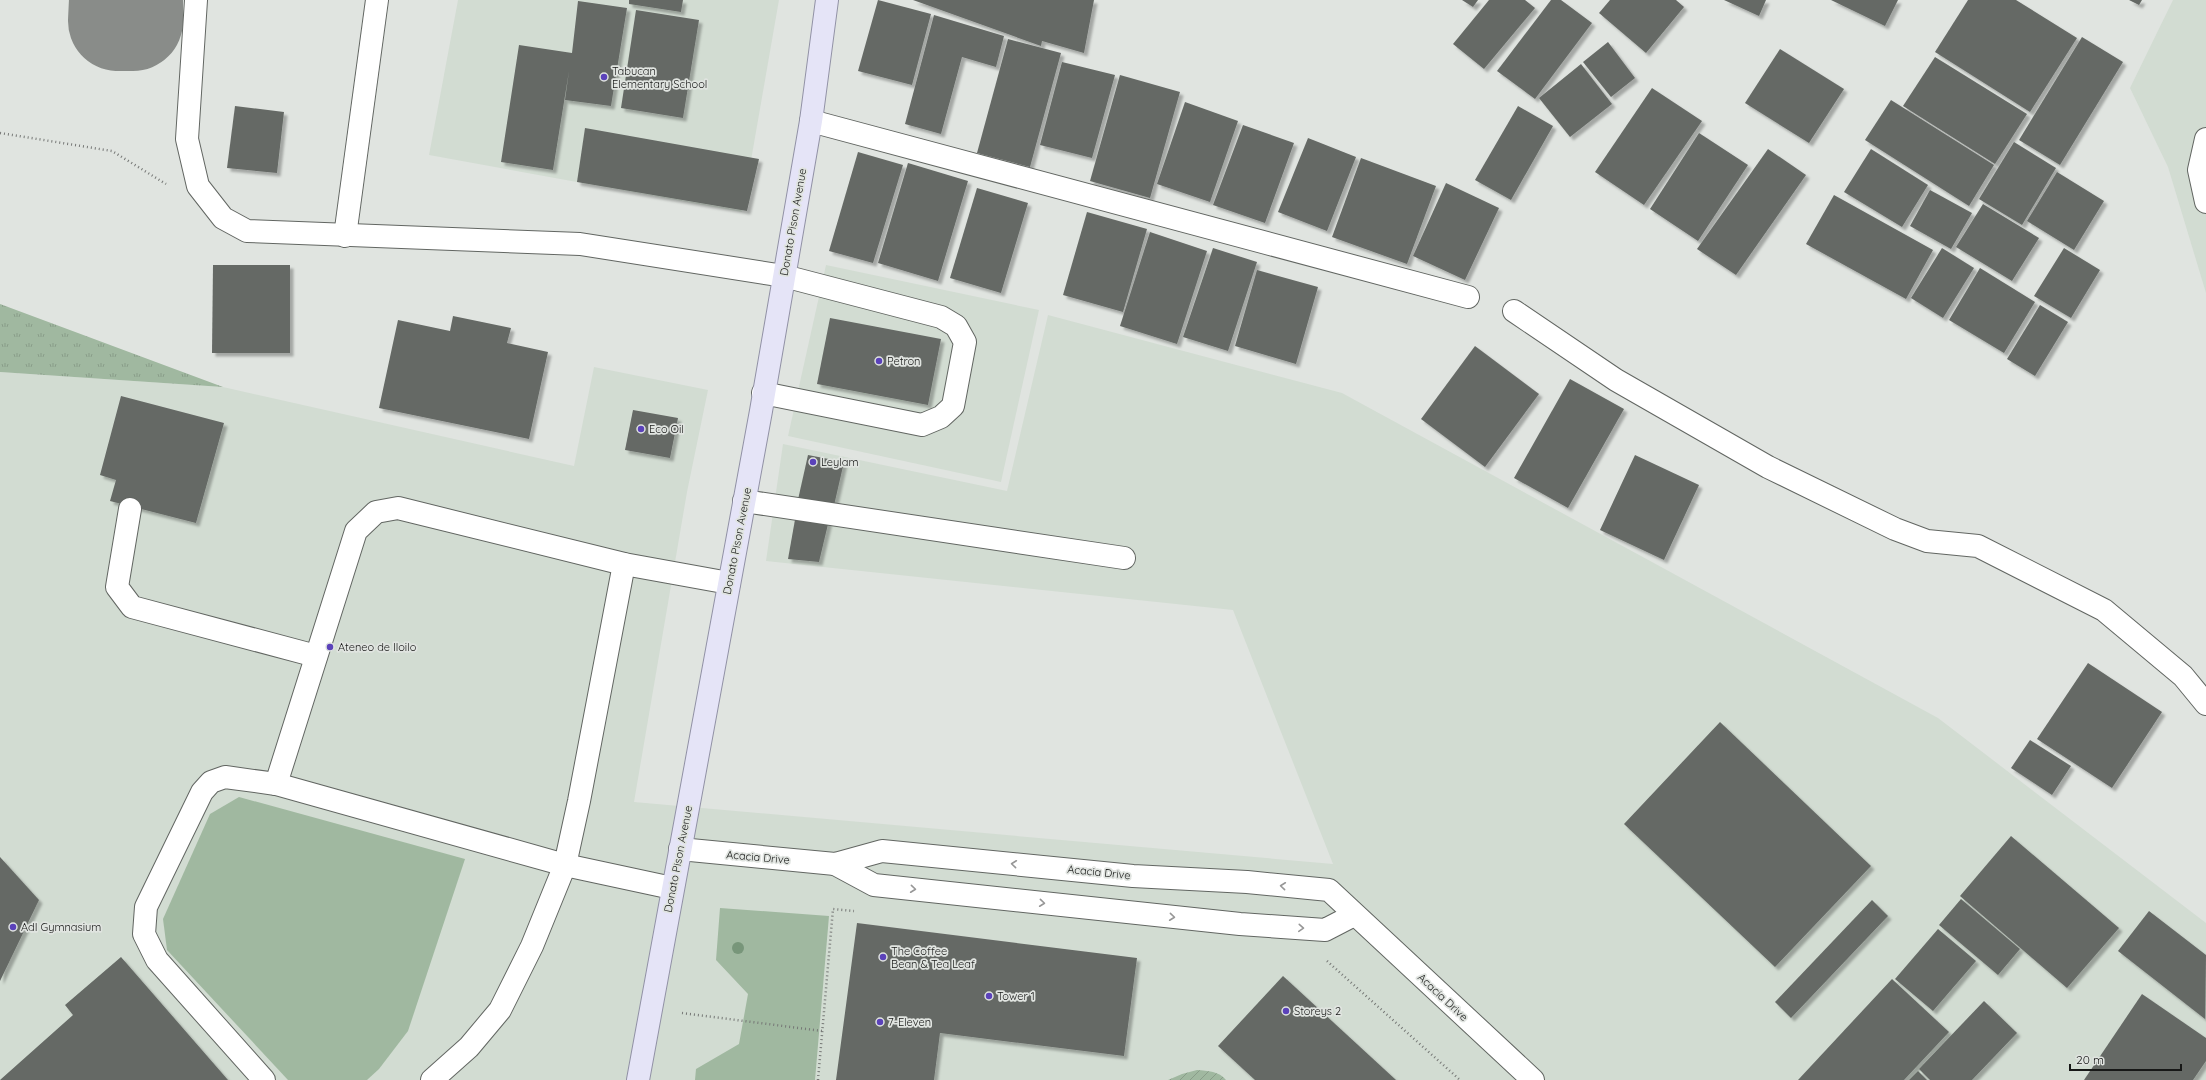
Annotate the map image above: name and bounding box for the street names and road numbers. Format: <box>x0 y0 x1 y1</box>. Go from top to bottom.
street label: Donato Pison Avenue <box>777 167 809 277</box>
street label: Donato Pison Avenue <box>720 486 754 596</box>
street label: Donato Pison Avenue <box>661 804 695 914</box>
street label: Acacia Drive <box>726 847 790 867</box>
street label: Acacia Drive <box>1067 862 1131 882</box>
street label: Acacia Drive <box>1415 970 1471 1024</box>

